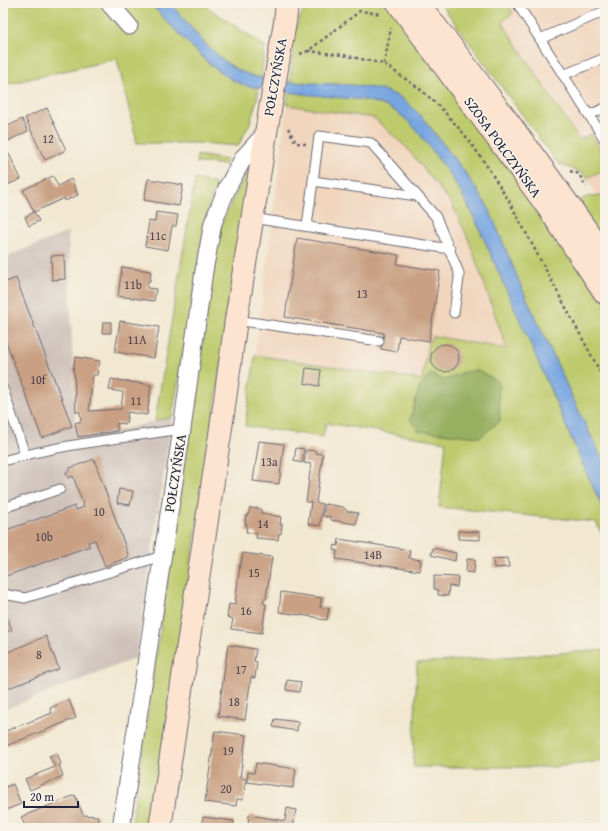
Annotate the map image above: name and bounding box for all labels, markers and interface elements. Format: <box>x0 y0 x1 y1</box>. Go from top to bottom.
street label: POŁCZYŃSKA <box>258 36 292 118</box>
street label: SZOSA POŁCZYŃSKA <box>460 92 547 202</box>
house number: 12 <box>42 130 54 147</box>
house number: 11c <box>150 227 167 244</box>
house number: 11b <box>124 276 142 293</box>
house number: 13 <box>356 285 368 302</box>
house number: 11A <box>128 331 147 348</box>
house number: 10f <box>30 371 47 388</box>
house number: 11 <box>130 392 142 409</box>
street label: POŁCZYŃSKA <box>159 432 191 514</box>
house number: 13a <box>260 453 278 470</box>
house number: 10 <box>93 503 105 520</box>
house number: 14 <box>257 515 269 532</box>
house number: 10b <box>35 528 53 545</box>
house number: 14B <box>364 546 382 563</box>
house number: 15 <box>248 564 260 581</box>
house number: 16 <box>240 602 252 619</box>
house number: 8 <box>36 646 42 663</box>
house number: 17 <box>235 661 247 678</box>
house number: 18 <box>228 693 240 710</box>
house number: 19 <box>222 742 234 759</box>
house number: 20 <box>220 780 232 797</box>
scale bar <box>24 783 78 809</box>
text: 20 m <box>30 788 54 805</box>

